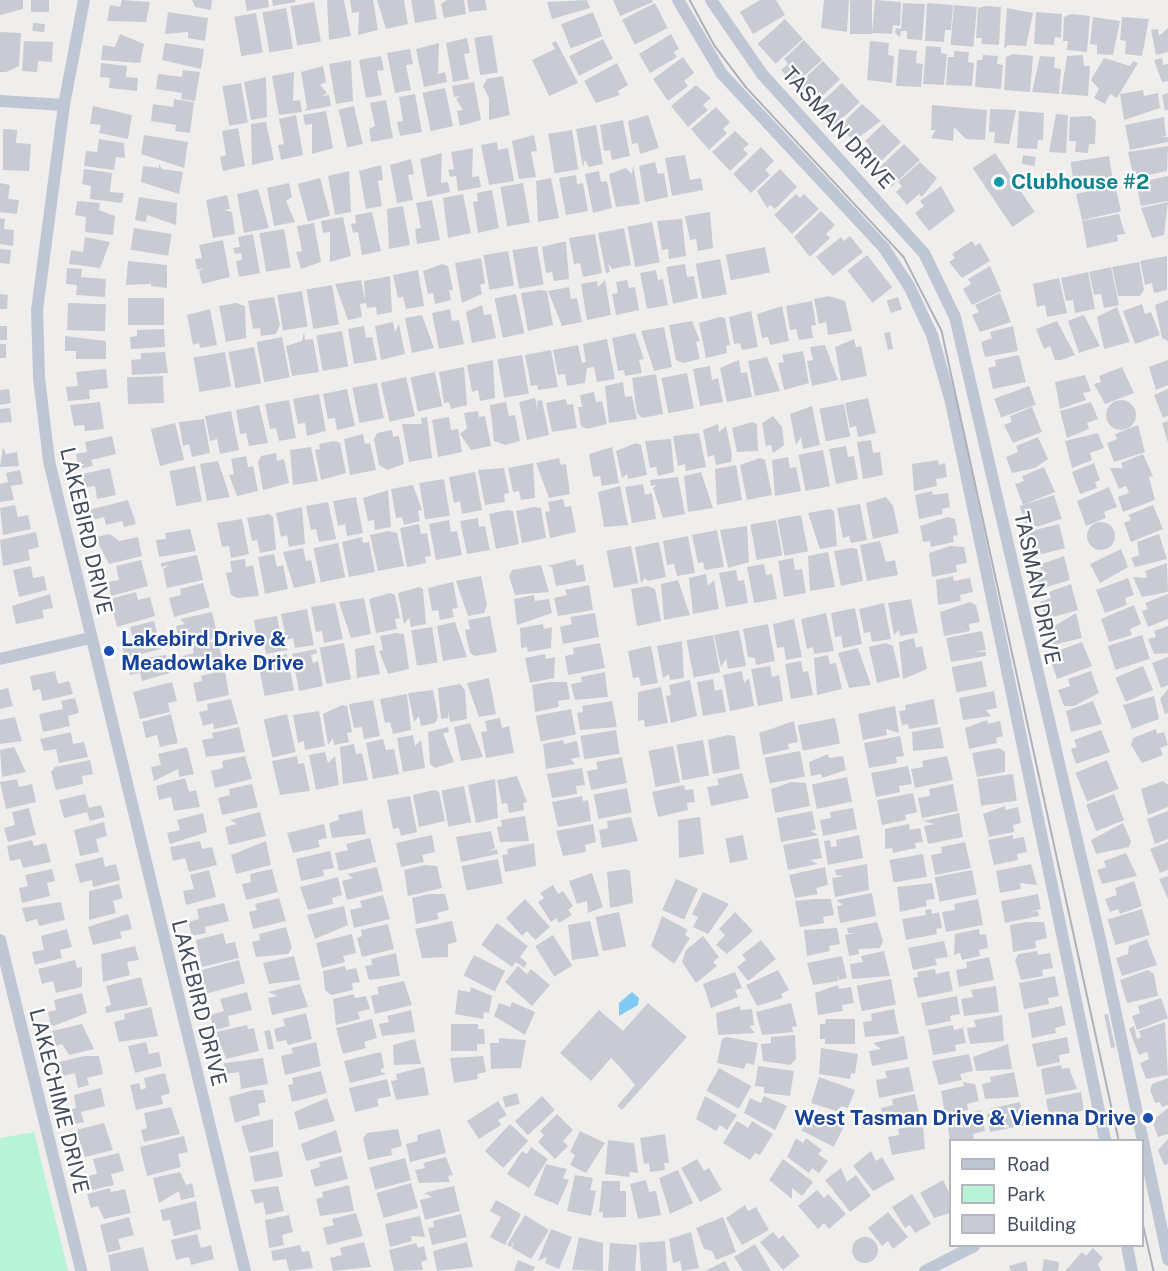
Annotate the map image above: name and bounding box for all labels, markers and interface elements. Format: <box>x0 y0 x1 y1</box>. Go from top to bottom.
street label: TASMAN DRIVE <box>777 62 899 194</box>
place label: Clubhouse #2 <box>1011 169 1149 195</box>
marker: Clubhouse #2 <box>992 175 1006 189</box>
street label: LAKEBIRD DRIVE <box>55 445 117 617</box>
street label: TASMAN DRIVE <box>1009 509 1065 667</box>
place label: Lakebird Drive & Meadowlake Drive <box>121 626 304 676</box>
marker: Lakebird Drive & Meadowlake Drive <box>102 644 116 658</box>
street label: LAKEBIRD DRIVE <box>166 917 232 1089</box>
street label: LAKECHIME DRIVE <box>24 1006 94 1196</box>
place label: West Tasman Drive & Vienna Drive <box>794 1105 1136 1131</box>
marker: West Tasman Drive & Vienna Drive <box>1141 1111 1155 1125</box>
legend <box>949 1139 1144 1247</box>
text: Road <box>1007 1154 1050 1175</box>
text: Park <box>1007 1184 1045 1205</box>
text: Building <box>1007 1214 1076 1235</box>

